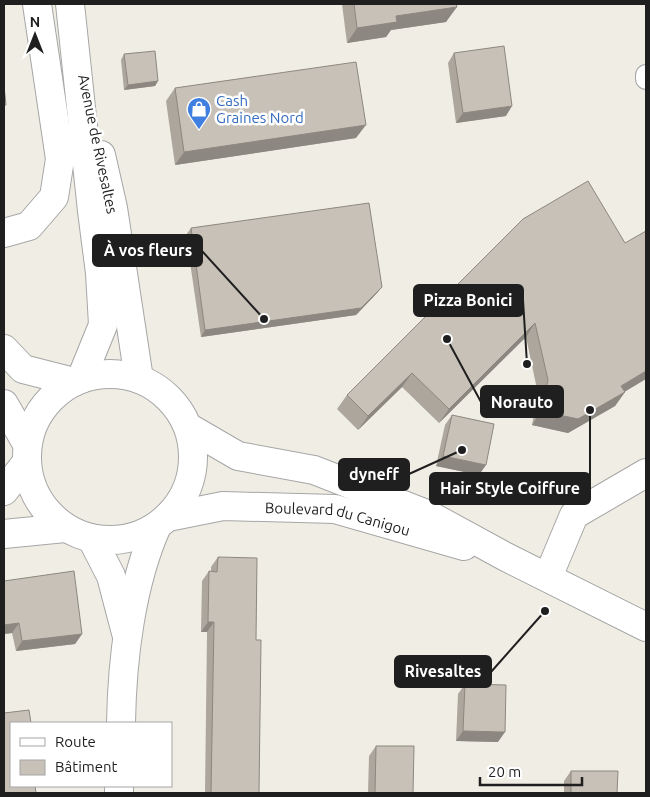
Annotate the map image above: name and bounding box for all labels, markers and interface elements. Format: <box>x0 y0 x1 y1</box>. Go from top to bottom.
north arrow <box>10 10 60 60</box>
text: N <box>30 14 40 30</box>
street label: Avenue de Rivesaltes <box>75 73 121 215</box>
place label: Cash Graines Nord <box>216 92 304 126</box>
shop icon: Cash Graines Nord <box>186 96 212 130</box>
callout: À vos fleurs <box>93 235 202 266</box>
text: À vos fleurs <box>104 239 192 259</box>
callout: Pizza Bonici <box>414 285 523 316</box>
text: Pizza Bonici <box>424 291 512 309</box>
callout: Norauto <box>481 386 563 417</box>
text: Norauto <box>491 393 553 411</box>
callout: dyneff <box>339 459 409 490</box>
text: dyneff <box>349 465 400 483</box>
callout: Hair Style Coiffure <box>430 473 590 504</box>
text: Hair Style Coiffure <box>440 479 580 497</box>
street label: Boulevard du Canigou <box>265 499 412 539</box>
callout: Rivesaltes <box>395 656 491 687</box>
text: Rivesaltes <box>405 662 481 680</box>
legend <box>10 722 172 787</box>
text: Route <box>55 733 96 750</box>
scale bar <box>480 754 582 786</box>
text: Bâtiment <box>55 758 118 775</box>
text: 20 m <box>488 763 521 780</box>

